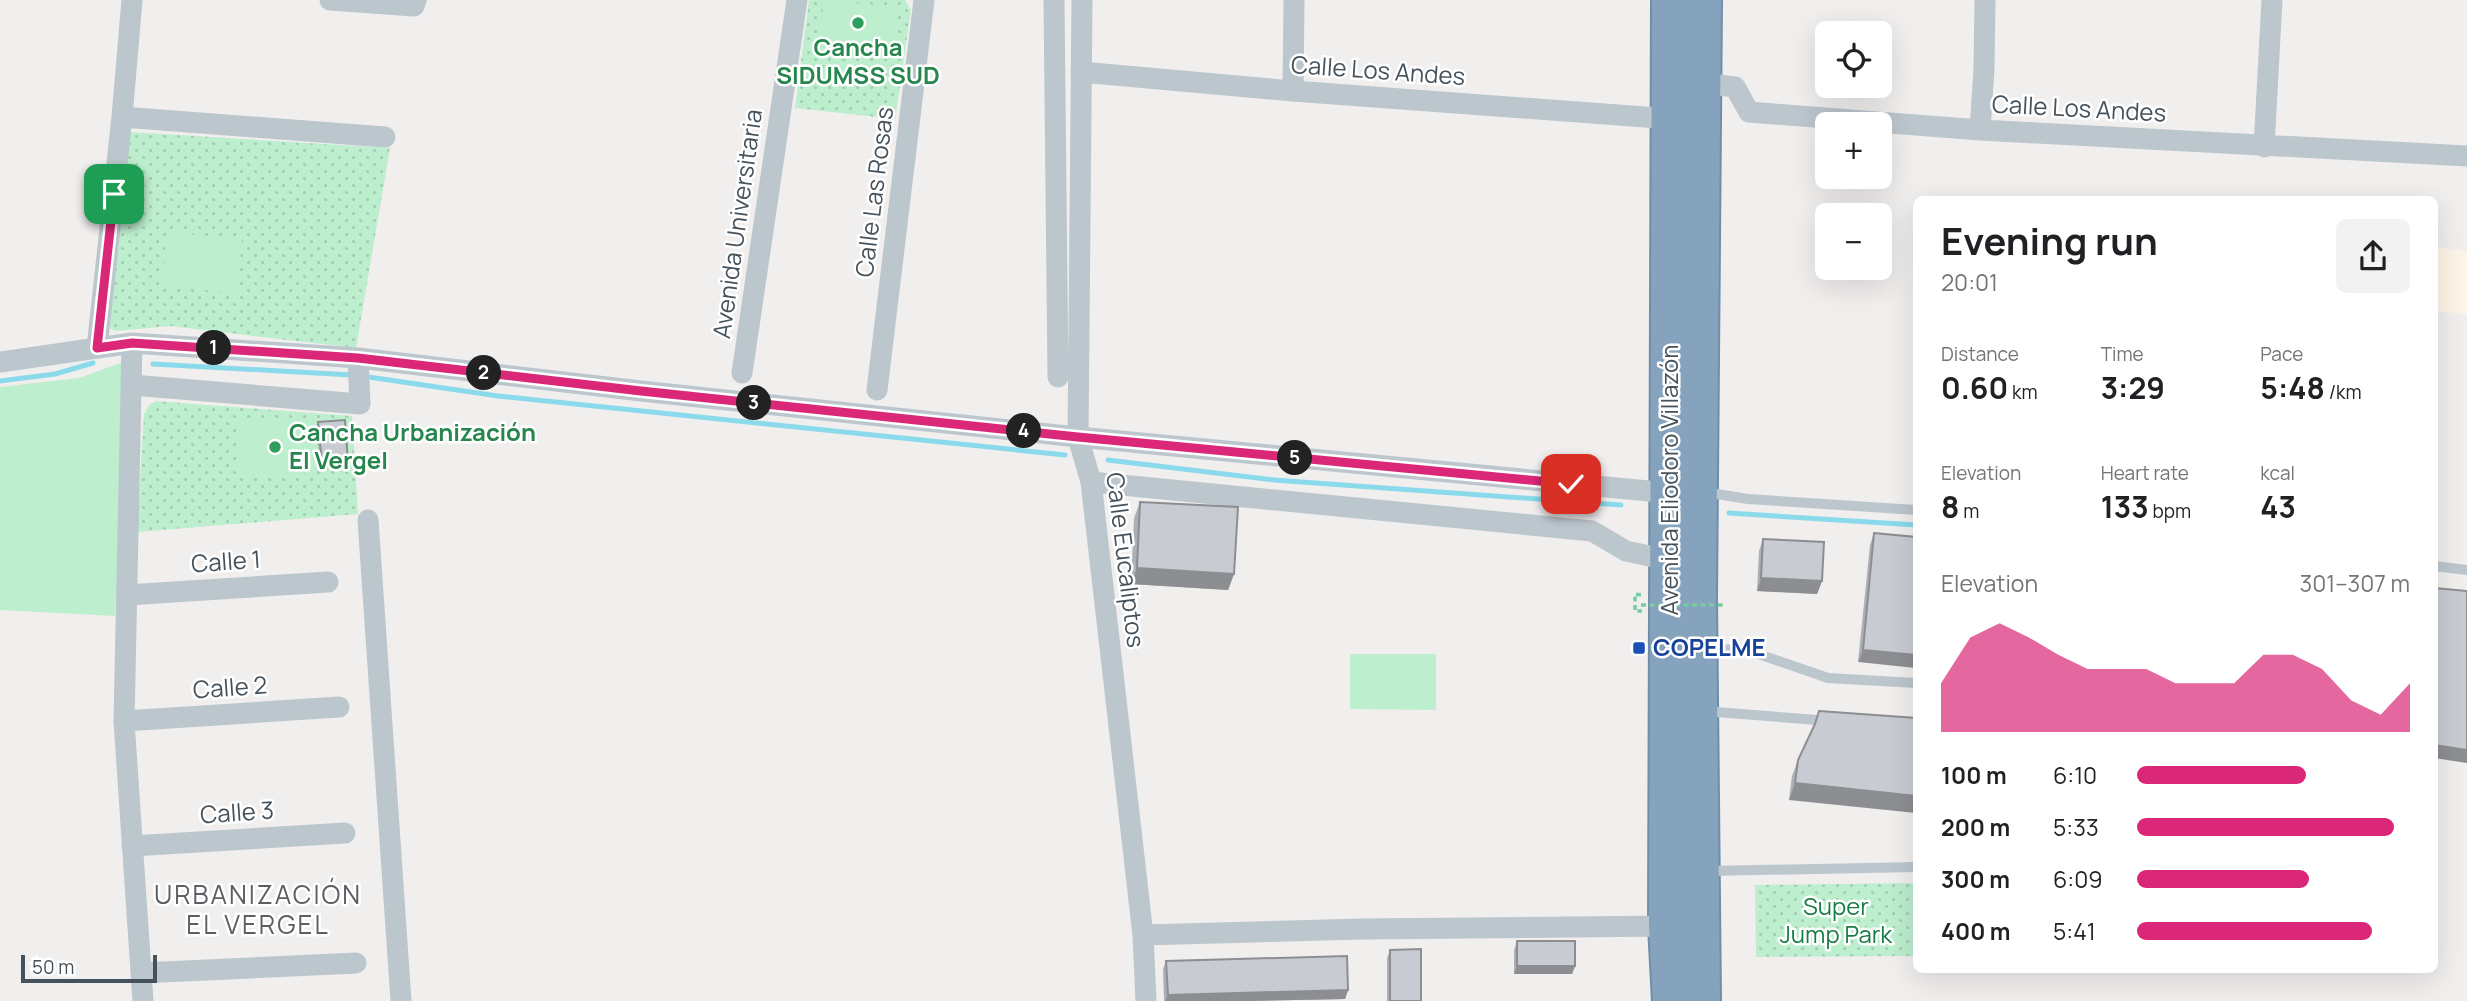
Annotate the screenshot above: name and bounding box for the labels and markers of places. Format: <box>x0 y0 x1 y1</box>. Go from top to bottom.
marker: Cancha SIDUMSS SUD <box>850 15 866 31</box>
place label: Cancha SIDUMSS SUD <box>776 30 940 91</box>
pin <box>84 164 144 224</box>
pin: 1 <box>196 330 232 366</box>
pin: 2 <box>466 356 502 390</box>
pin: 3 <box>736 386 772 420</box>
pin: 4 <box>1006 414 1042 448</box>
place label: Cancha Urbanización El Vergel <box>289 415 536 476</box>
marker: Cancha Urbanización El Vergel <box>267 439 283 455</box>
pin: 5 <box>1278 440 1312 476</box>
pin <box>1541 454 1601 514</box>
place label: COPELME <box>1653 630 1765 663</box>
marker: COPELME <box>1631 640 1647 656</box>

